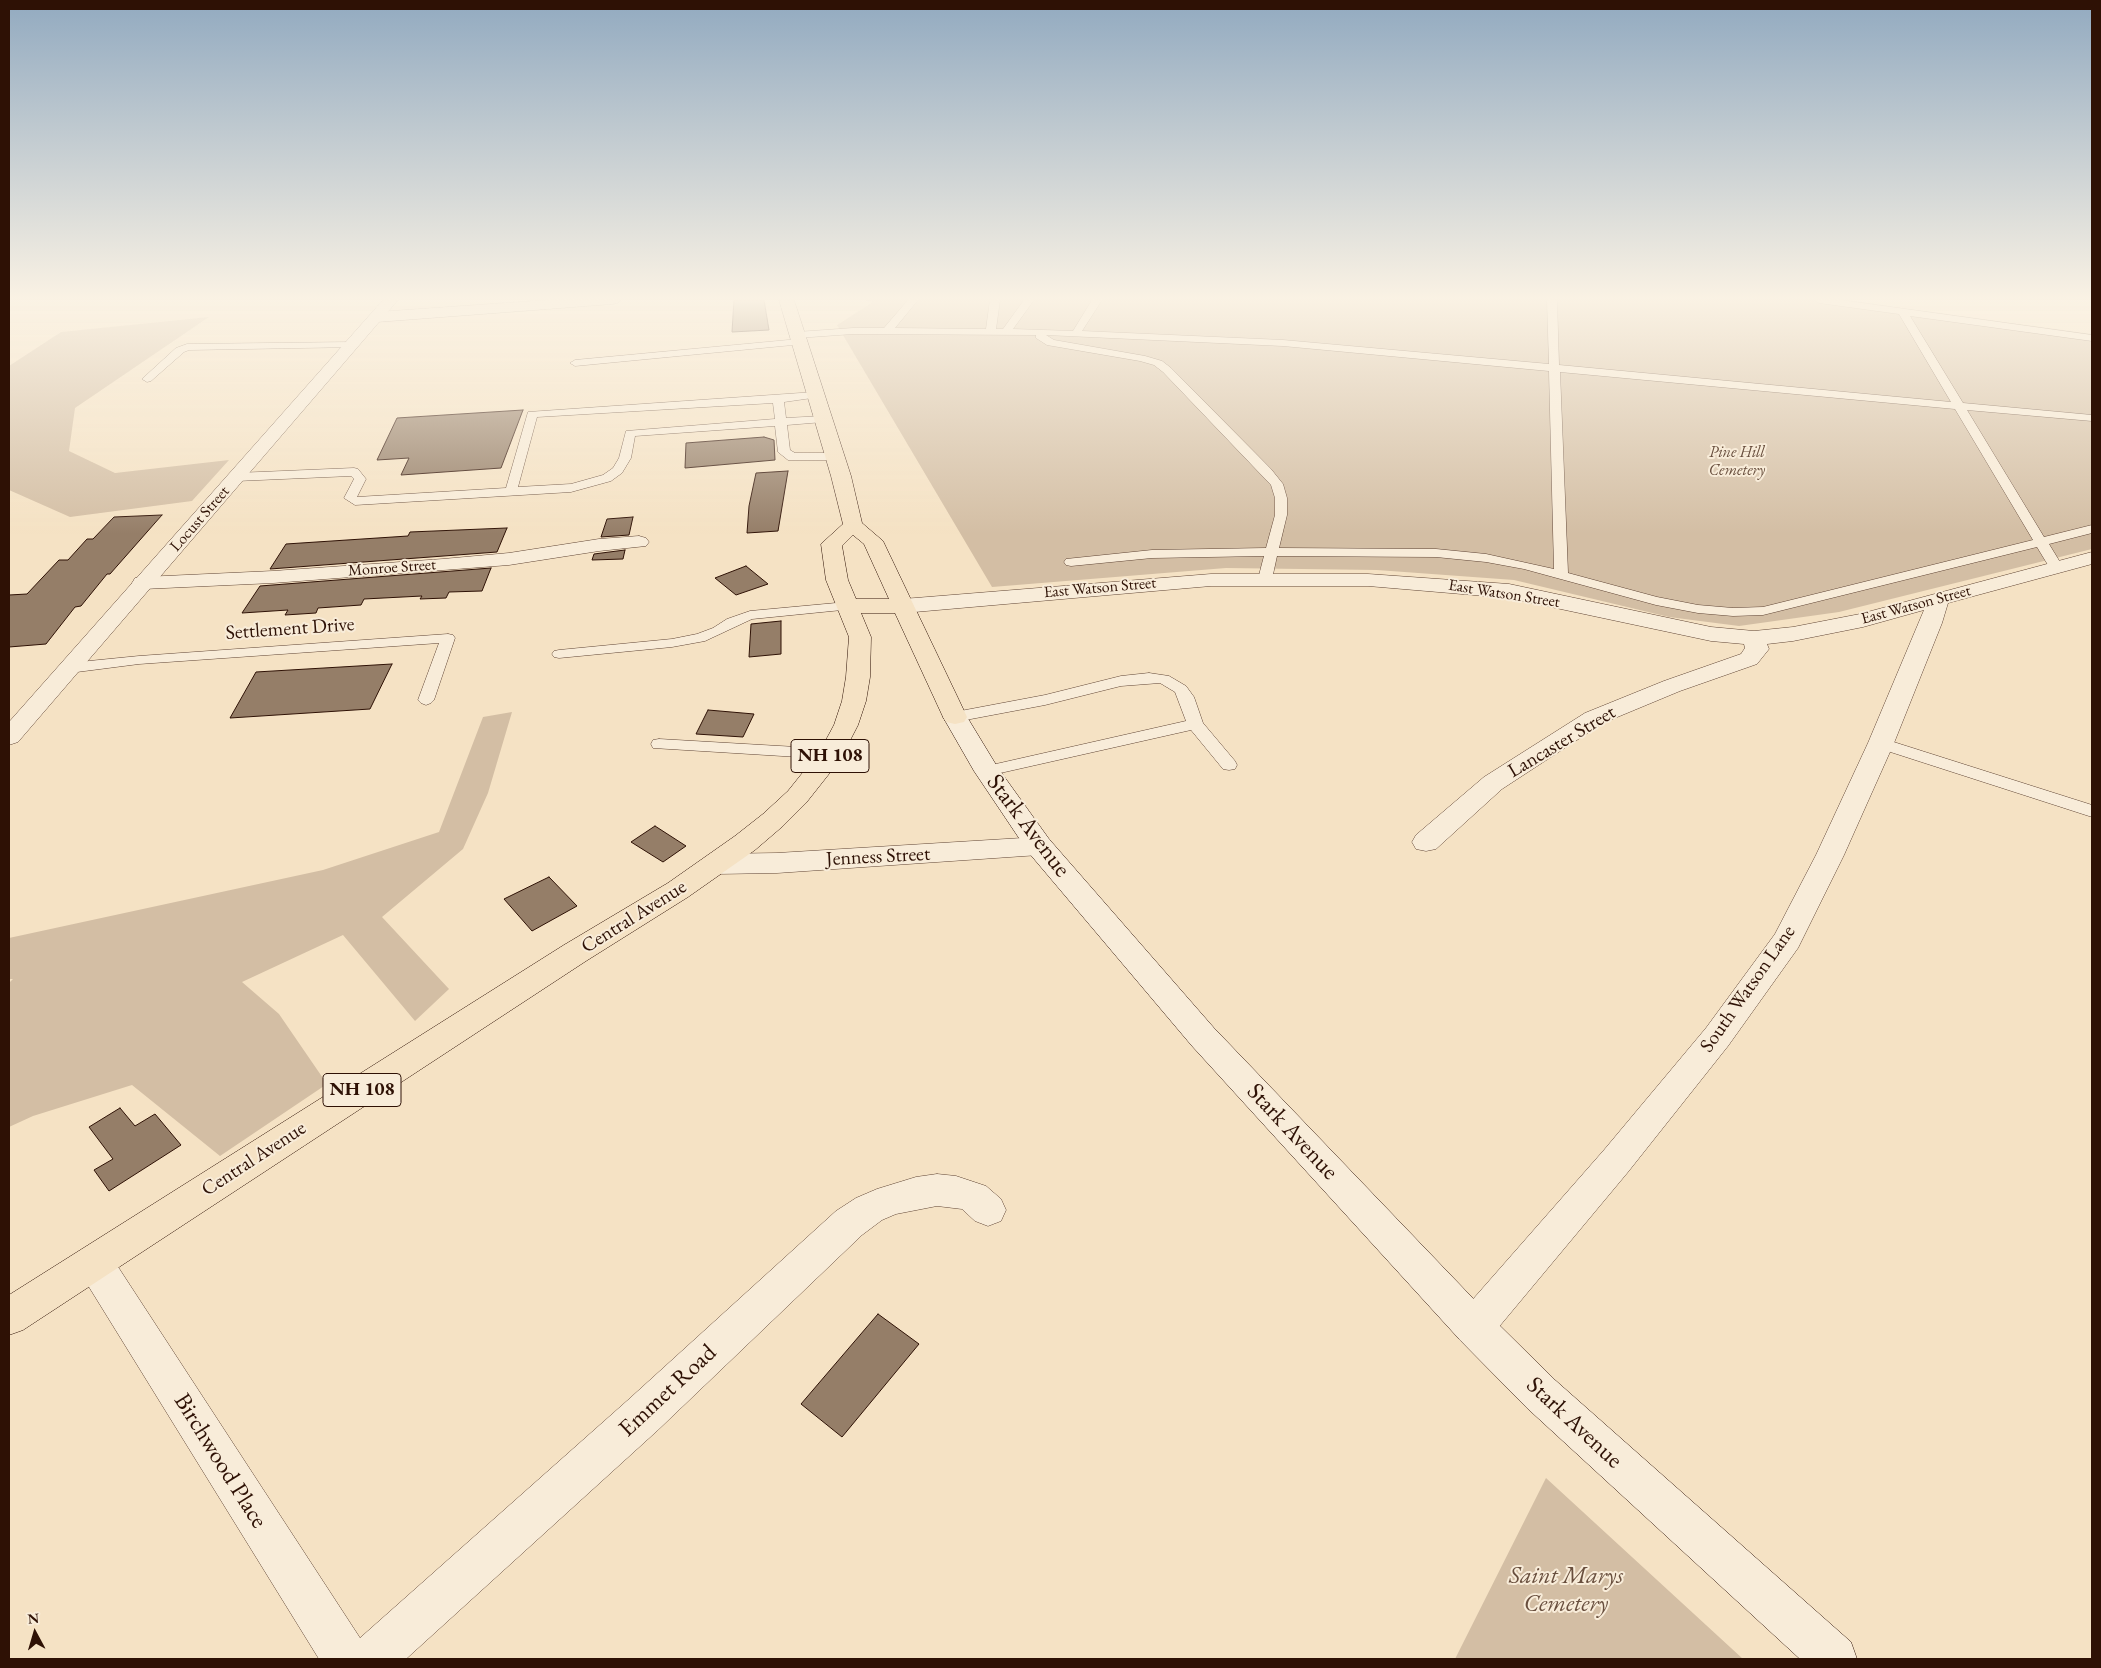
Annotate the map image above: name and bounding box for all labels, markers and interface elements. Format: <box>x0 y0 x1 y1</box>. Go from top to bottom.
park label: Pine Hill Cemetery <box>1709 443 1765 481</box>
street label: Locust Street <box>166 482 234 556</box>
street label: Monroe Street <box>347 555 437 581</box>
street label: East Watson Street <box>1043 574 1157 602</box>
street label: East Watson Street <box>1447 576 1561 612</box>
street label: East Watson Street <box>1859 581 1973 629</box>
street label: Settlement Drive <box>225 613 355 645</box>
street label: Lancaster Street <box>1504 701 1620 783</box>
road number: NH 108 <box>791 739 869 772</box>
street label: Stark Avenue <box>980 769 1076 883</box>
street label: Jenness Street <box>825 842 931 872</box>
street label: Central Avenue <box>577 875 691 959</box>
street label: South Watson Lane <box>1695 921 1801 1057</box>
road number: NH 108 <box>323 1074 401 1106</box>
street label: Stark Avenue <box>1240 1078 1344 1186</box>
street label: Central Avenue <box>197 1116 311 1202</box>
street label: Emmet Road <box>613 1339 723 1443</box>
street label: Stark Avenue <box>1520 1371 1628 1475</box>
street label: Birchwood Place <box>167 1388 273 1534</box>
park label: Saint Marys Cemetery <box>1509 1562 1623 1618</box>
north arrow <box>10 1608 60 1658</box>
text: N <box>27 1609 40 1628</box>

